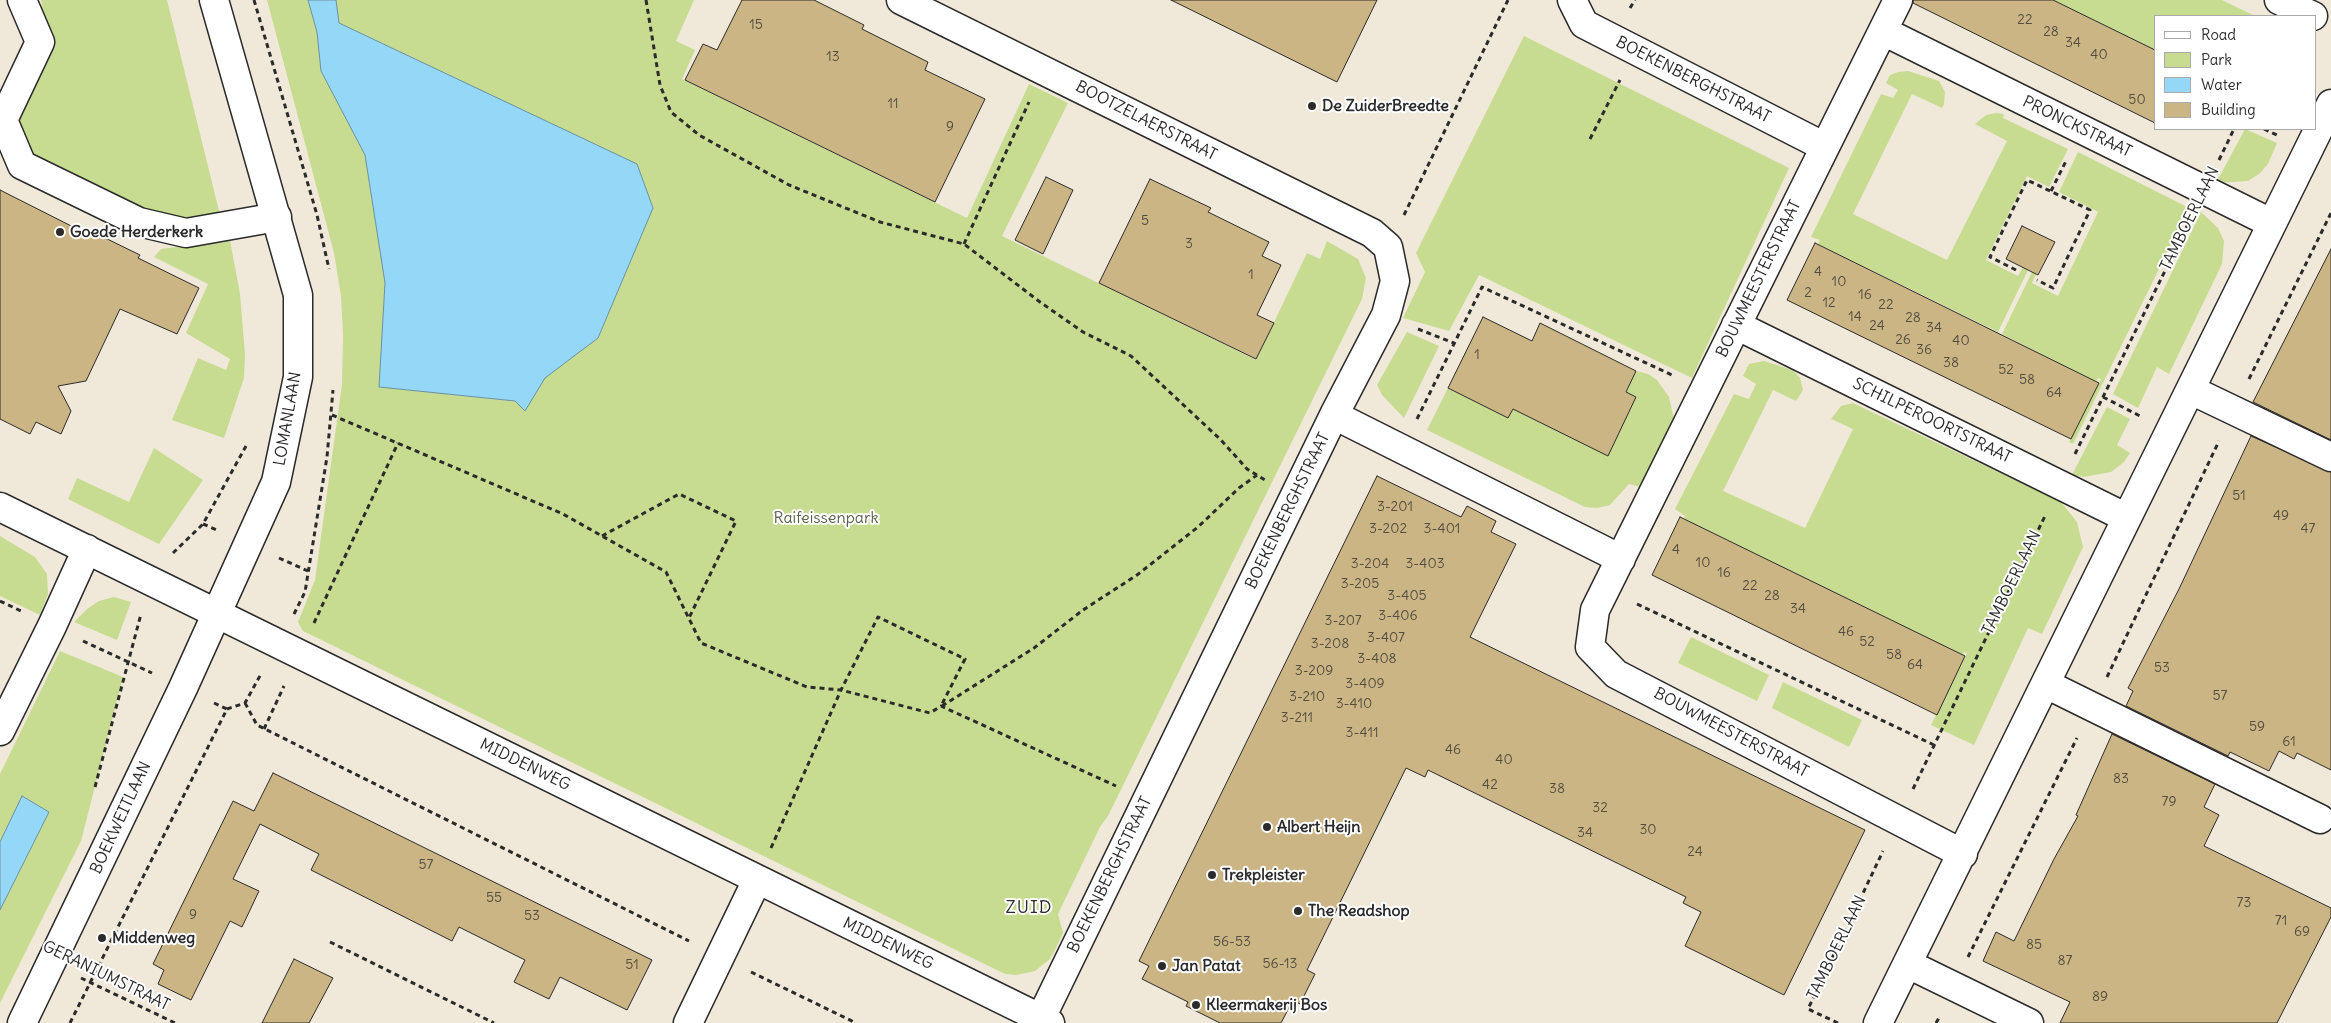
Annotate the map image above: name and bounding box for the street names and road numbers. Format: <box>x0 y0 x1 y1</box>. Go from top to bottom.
street label: BOEKENBERGHSTRAAT <box>1612 33 1774 127</box>
street label: BOOTZELAERSTRAAT <box>1072 77 1220 165</box>
street label: PRONCKSTRAAT <box>2019 92 2135 162</box>
street label: TAMBOERLAAN <box>2156 164 2224 274</box>
street label: BOUWMEESTERSTRAAT <box>1713 197 1805 361</box>
street label: LOMANLAAN <box>270 371 306 467</box>
street label: SCHILPEROORTSTRAAT <box>1850 374 2014 468</box>
street label: BOEKENBERGHSTRAAT <box>1242 430 1334 592</box>
street label: TAMBOERLAAN <box>1978 528 2046 638</box>
street label: BOUWMEESTERSTRAAT <box>1650 684 1812 782</box>
street label: MIDDENWEG <box>477 735 573 795</box>
street label: BOEKWEITLAAN <box>87 759 155 877</box>
street label: BOEKENBERGHSTRAAT <box>1064 794 1156 956</box>
street label: TAMBOERLAAN <box>1803 893 1871 1003</box>
street label: MIDDENWEG <box>840 914 936 974</box>
street label: GERANIUMSTRAAT <box>39 937 173 1015</box>

